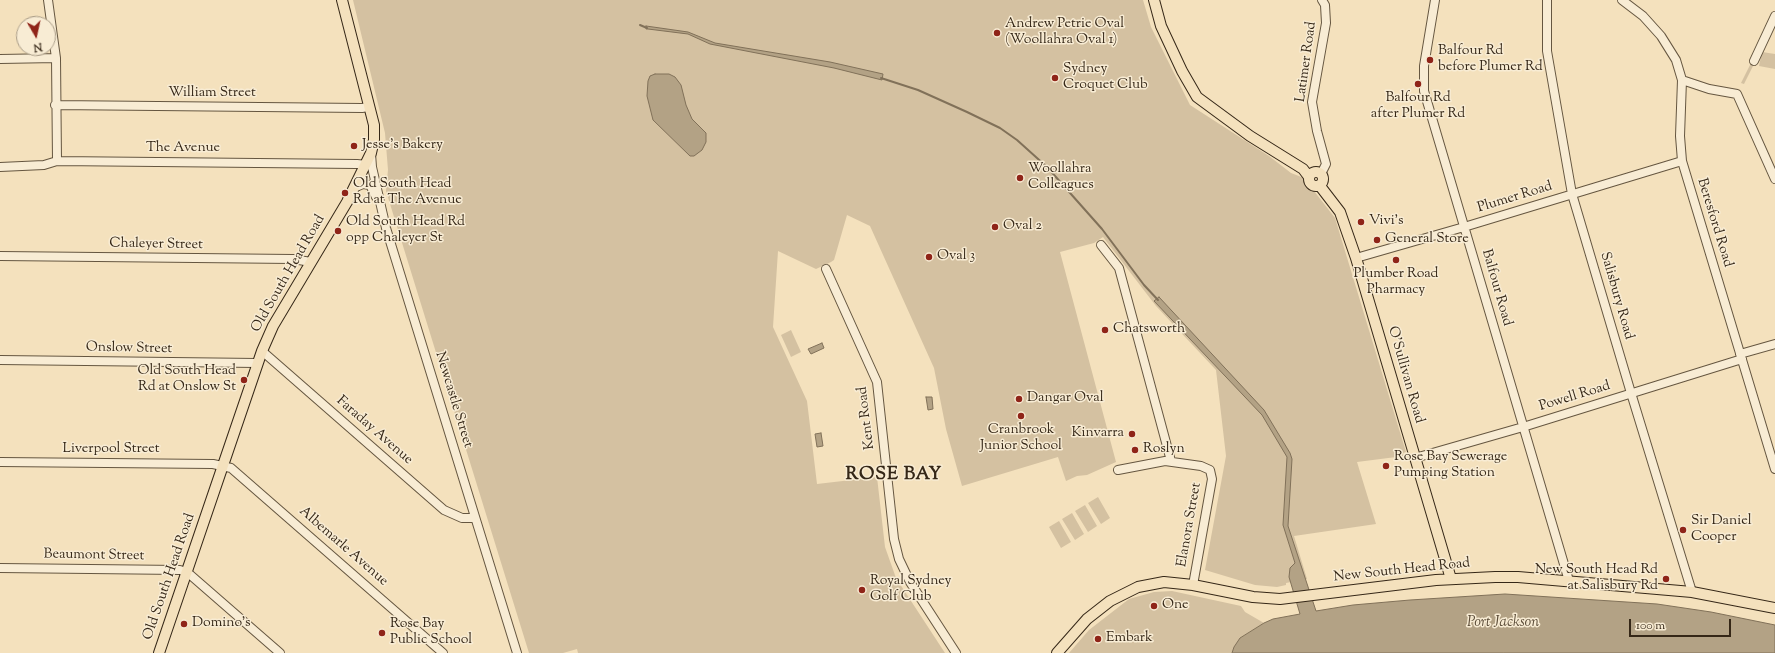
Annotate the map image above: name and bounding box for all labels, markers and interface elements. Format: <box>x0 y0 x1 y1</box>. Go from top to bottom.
north arrow <box>16 16 56 56</box>
place label: Andrew Petrie Oval (Woollahra Oval 1) <box>1005 17 1124 50</box>
street label: Latimer Road <box>1293 21 1321 103</box>
marker: Andrew Petrie Oval (Woollahra Oval 1) <box>992 28 1002 38</box>
text: N <box>32 38 43 55</box>
place label: Balfour Rd before Plumer Rd <box>1438 44 1543 76</box>
marker: Balfour Rd before Plumer Rd <box>1425 55 1435 65</box>
place label: Sydney Croquet Club <box>1063 62 1148 94</box>
marker: Sydney Croquet Club <box>1050 73 1060 83</box>
marker: Balfour Rd after Plumer Rd <box>1413 79 1423 89</box>
street label: William Street <box>168 86 256 102</box>
place label: Balfour Rd after Plumer Rd <box>1371 91 1465 124</box>
place label: Jesse's Bakery <box>362 138 443 154</box>
street label: The Avenue <box>146 141 220 157</box>
marker: Jesse's Bakery <box>349 141 359 151</box>
place label: Woollahra Colleagues <box>1028 162 1094 194</box>
marker: Woollahra Colleagues <box>1015 173 1025 183</box>
street label: Beresford Road <box>1692 176 1736 270</box>
place label: Old South Head Rd at The Avenue <box>353 177 462 210</box>
street label: Plumer Road <box>1476 179 1554 217</box>
marker: Old South Head Rd at The Avenue <box>340 188 350 198</box>
street label: Old South Head Road <box>249 212 329 336</box>
place label: Vivi’s <box>1369 214 1403 230</box>
place label: Old South Head Rd opp Chaleyer St <box>346 215 465 248</box>
marker: Vivi’s <box>1356 217 1366 227</box>
place label: Oval 2 <box>1003 219 1042 235</box>
marker: Oval 2 <box>990 222 1000 232</box>
marker: Old South Head Rd opp Chaleyer St <box>333 226 343 236</box>
place label: General Store <box>1385 232 1469 248</box>
marker: General Store <box>1372 235 1382 245</box>
street label: Chaleyer Street <box>109 236 203 254</box>
street label: Balfour Road <box>1477 248 1515 328</box>
place label: Oval 3 <box>937 249 975 265</box>
street label: Salisbury Road <box>1595 250 1637 342</box>
marker: Oval 3 <box>924 252 934 262</box>
marker: Plumber Road Pharmacy <box>1391 255 1401 265</box>
place label: Plumber Road Pharmacy <box>1353 267 1439 300</box>
place label: Chatsworth <box>1113 322 1185 338</box>
street label: O'Sullivan Road <box>1383 324 1427 426</box>
marker: Chatsworth <box>1100 325 1110 335</box>
street label: Onslow Street <box>86 340 172 358</box>
street label: Newcastle Street <box>430 350 476 450</box>
place label: Old South Head Rd at Onslow St <box>138 364 236 396</box>
marker: Old South Head Rd at Onslow St <box>239 375 249 385</box>
street label: Powell Road <box>1537 378 1613 416</box>
street label: Kent Road <box>855 386 879 450</box>
place label: Dangar Oval <box>1027 391 1104 407</box>
street label: Faraday Avenue <box>332 393 416 469</box>
marker: Dangar Oval <box>1014 394 1024 404</box>
marker: Cranbrook Junior School <box>1016 411 1026 421</box>
place label: Cranbrook Junior School <box>980 423 1062 456</box>
place label: Kinvarra <box>1071 426 1124 442</box>
marker: Kinvarra <box>1127 429 1137 439</box>
street label: Liverpool Street <box>62 442 160 458</box>
place label: Roslyn <box>1143 442 1185 458</box>
marker: Roslyn <box>1130 445 1140 455</box>
place label: Rose Bay Sewerage Pumping Station <box>1394 450 1507 482</box>
marker: Rose Bay Sewerage Pumping Station <box>1381 461 1391 471</box>
district label: ROSE BAY <box>846 465 942 487</box>
street label: Elanora Street <box>1174 481 1206 569</box>
street label: Albemarle Avenue <box>295 504 391 590</box>
street label: Old South Head Road <box>140 511 200 643</box>
place label: Sir Daniel Cooper <box>1691 514 1752 546</box>
marker: Sir Daniel Cooper <box>1678 525 1688 535</box>
street label: Beaumont Street <box>43 547 145 565</box>
street label: New South Head Road <box>1333 555 1471 587</box>
place label: New South Head Rd at Salisbury Rd <box>1535 563 1658 596</box>
place label: Royal Sydney Golf Club <box>870 574 952 606</box>
marker: New South Head Rd at Salisbury Rd <box>1661 574 1671 584</box>
marker: Royal Sydney Golf Club <box>857 585 867 595</box>
place label: One <box>1162 598 1189 614</box>
marker: One <box>1149 601 1159 611</box>
scale bar <box>1631 611 1733 637</box>
water label: Port Jackson <box>1467 614 1539 632</box>
place label: Domino's <box>192 616 250 632</box>
place label: Rose Bay Public School <box>390 617 472 650</box>
text: 100 m <box>1636 617 1665 635</box>
marker: Domino's <box>179 619 189 629</box>
marker: Rose Bay Public School <box>377 628 387 638</box>
place label: Embark <box>1106 631 1153 647</box>
marker: Embark <box>1093 634 1103 644</box>

